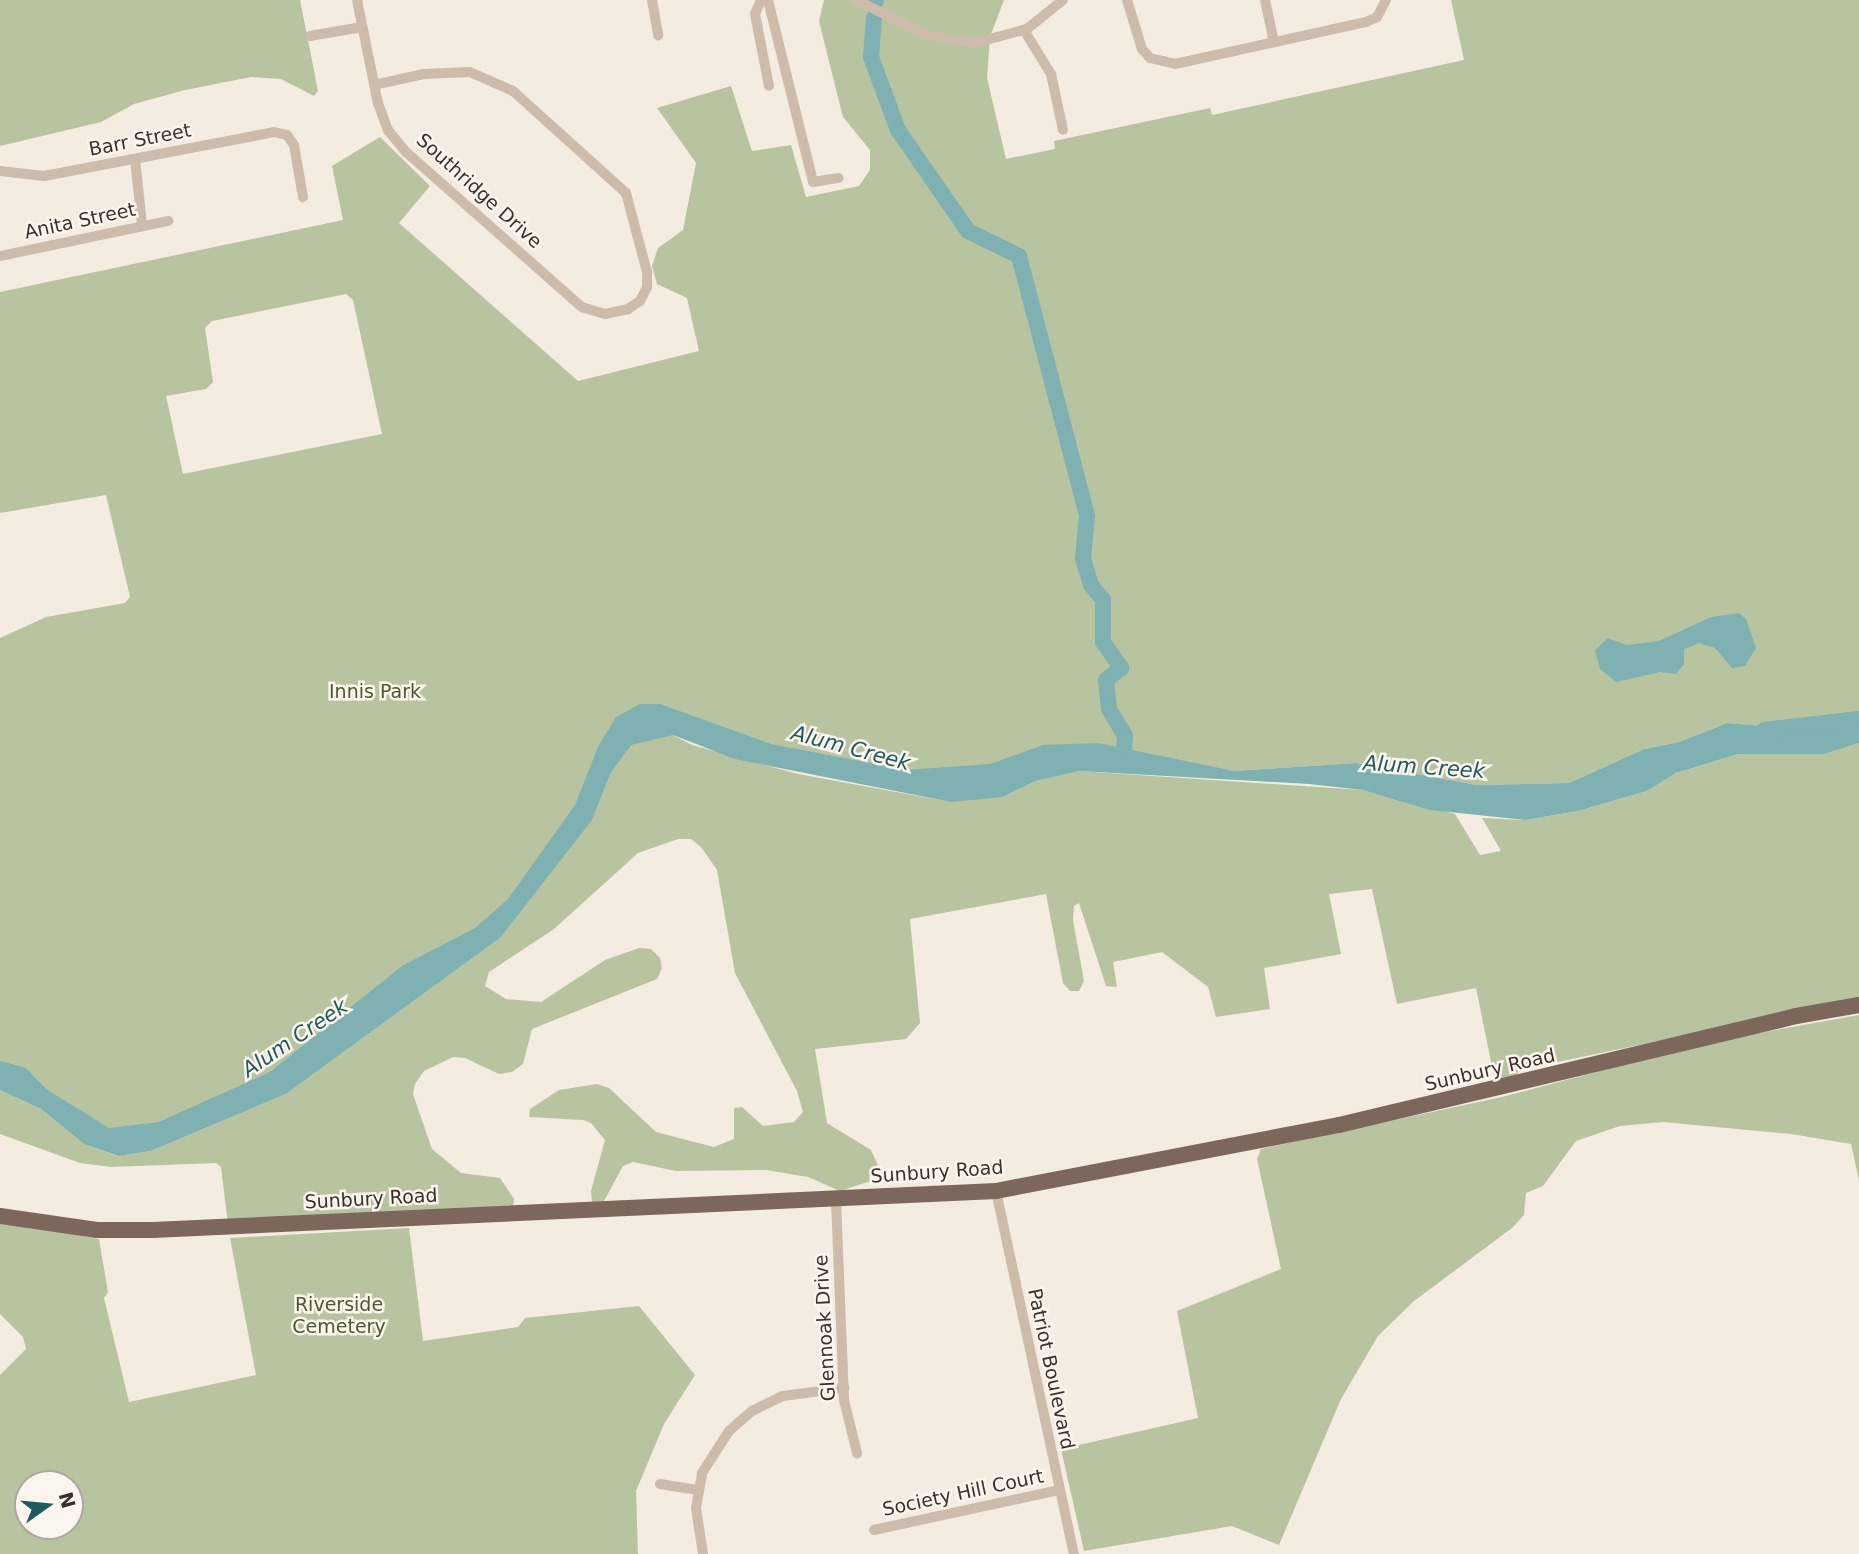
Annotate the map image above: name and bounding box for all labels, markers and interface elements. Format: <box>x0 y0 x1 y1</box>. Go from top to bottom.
street label: Barr Street <box>87 119 193 161</box>
street label: Southridge Drive <box>412 129 546 253</box>
street label: Anita Street <box>22 198 138 244</box>
park label: Innis Park <box>329 681 421 703</box>
water label: Alum Creek <box>789 720 913 776</box>
water label: Alum Creek <box>1362 750 1486 784</box>
water label: Alum Creek <box>237 993 353 1083</box>
street label: Sunbury Road <box>1423 1044 1557 1096</box>
street label: Sunbury Road <box>870 1156 1004 1188</box>
street label: Sunbury Road <box>304 1184 438 1214</box>
street label: Glennoak Drive <box>810 1254 840 1402</box>
street label: Patriot Boulevard <box>1023 1286 1079 1452</box>
park label: Riverside Cemetery <box>292 1294 386 1338</box>
street label: Society Hill Court <box>880 1465 1046 1521</box>
north arrow <box>14 1470 84 1540</box>
text: N <box>55 1490 80 1511</box>

